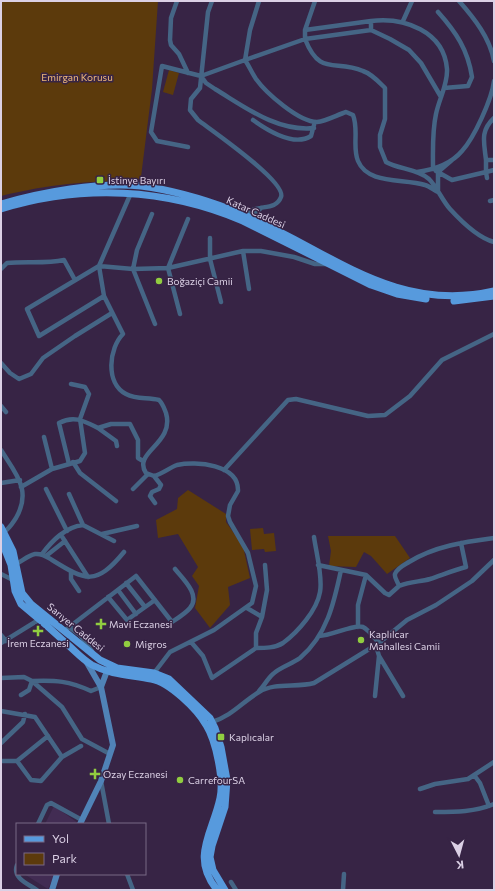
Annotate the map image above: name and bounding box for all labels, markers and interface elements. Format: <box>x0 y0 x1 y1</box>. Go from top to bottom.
park label: Emirgan Korusu <box>41 71 113 83</box>
place label: İstinye Bayırı <box>108 174 166 186</box>
marker: İstinye Bayırı <box>95 175 105 185</box>
street label: Katar Caddesi <box>225 194 287 230</box>
place label: Boğaziçi Camii <box>167 275 233 287</box>
marker: Boğaziçi Camii <box>154 276 164 286</box>
street label: Sarıyer Caddesi <box>45 600 107 654</box>
place label: Mavi Eczanesi <box>109 618 172 630</box>
marker: Mavi Eczanesi <box>96 619 106 629</box>
marker: İrem Eczanesi <box>33 626 43 636</box>
place label: Kaplılcar Mahallesi Camii <box>369 628 440 652</box>
marker: Kaplılcar Mahallesi Camii <box>356 635 366 645</box>
place label: İrem Eczanesi <box>7 637 69 649</box>
place label: Migros <box>135 638 167 650</box>
marker: Migros <box>122 639 132 649</box>
place label: Kaplıcalar <box>229 731 274 743</box>
marker: Kaplıcalar <box>216 732 226 742</box>
place label: Ozay Eczanesi <box>103 768 168 780</box>
marker: Ozay Eczanesi <box>90 769 100 779</box>
place label: CarrefourSA <box>188 774 245 786</box>
marker: CarrefourSA <box>175 775 185 785</box>
legend <box>16 823 146 875</box>
text: Yol <box>52 831 69 845</box>
north arrow <box>439 835 479 875</box>
text: Park <box>52 851 78 865</box>
text: K <box>455 859 465 872</box>

